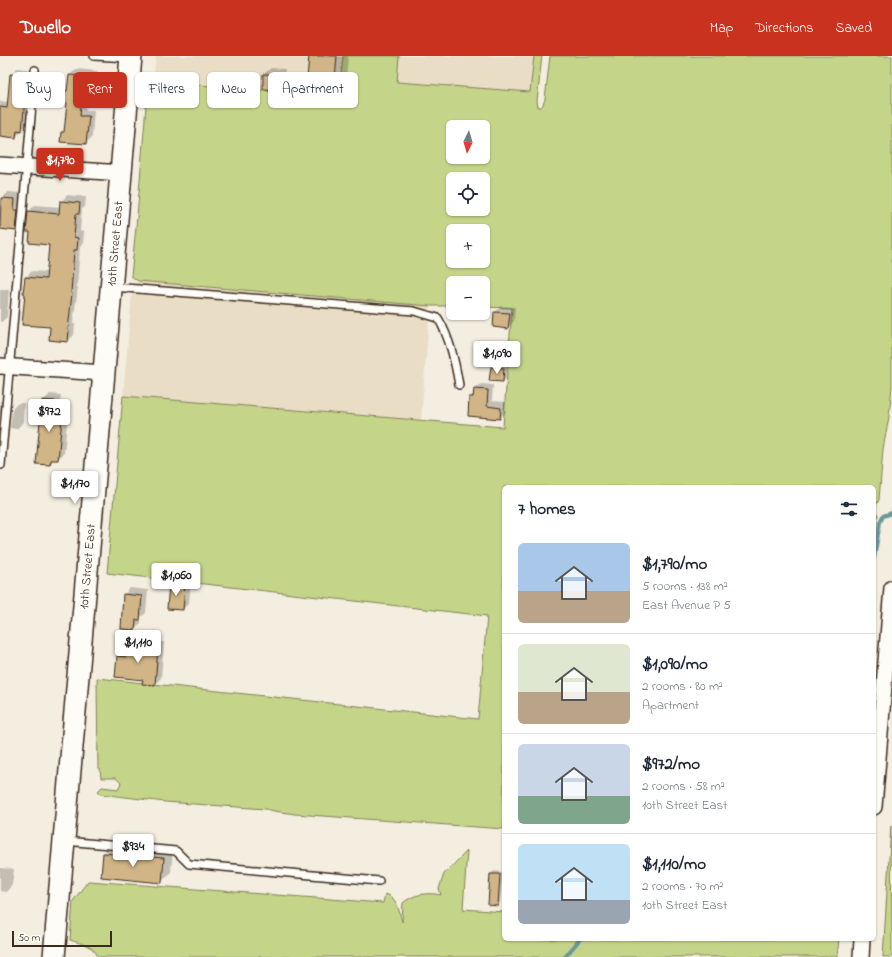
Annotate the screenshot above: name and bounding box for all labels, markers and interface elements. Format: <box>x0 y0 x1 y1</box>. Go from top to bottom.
text: Dwello <box>20 15 71 42</box>
text: Map <box>710 18 733 39</box>
text: Directions <box>755 18 813 39</box>
text: Saved <box>835 18 872 39</box>
chip: Buy <box>12 72 65 108</box>
chip: Rent <box>73 72 127 108</box>
chip: Filters <box>135 72 199 108</box>
chip: New <box>207 72 260 108</box>
chip: Apartment <box>268 72 358 108</box>
north arrow <box>446 120 490 164</box>
map controls <box>446 120 490 320</box>
pin: $1,790 <box>27 148 93 182</box>
text: $1,790 <box>45 151 75 170</box>
button: locate <box>446 172 490 216</box>
street label: 10th Street East <box>102 200 128 287</box>
button: + <box>446 224 490 268</box>
button: − <box>446 276 490 320</box>
pin: $1,090 <box>464 341 530 375</box>
text: $1,090 <box>482 344 512 363</box>
pin: $972 <box>25 399 73 433</box>
text: $972 <box>37 402 61 421</box>
pin: $1,170 <box>42 471 108 505</box>
text: $1,170 <box>60 474 90 493</box>
text: 7 homes <box>518 497 576 522</box>
icon: filters <box>838 498 860 520</box>
street label: 10th Street East <box>74 522 101 610</box>
text: $1,790/mo <box>642 552 707 577</box>
icon: home <box>550 559 598 607</box>
pin: $1,060 <box>143 563 209 597</box>
text: $1,060 <box>160 566 192 585</box>
text: 5 rooms · 138 m² <box>642 577 728 596</box>
text: East Avenue P 5 <box>642 596 731 615</box>
pin: $1,110 <box>105 630 171 664</box>
text: $1,110 <box>124 633 152 652</box>
text: $1,090/mo <box>642 652 708 677</box>
icon: home <box>550 660 598 708</box>
text: 2 rooms · 80 m² <box>642 677 723 696</box>
text: Apartment <box>642 696 699 715</box>
text: $972/mo <box>642 752 700 777</box>
icon: home <box>550 760 598 808</box>
text: 2 rooms · 58 m² <box>642 777 725 796</box>
text: 10th Street East <box>642 796 727 815</box>
pin: $934 <box>109 834 157 868</box>
text: $934 <box>122 837 144 856</box>
text: $1,110/mo <box>642 852 706 877</box>
icon: home <box>550 860 598 908</box>
text: 2 rooms · 70 m² <box>642 877 723 896</box>
text: 10th Street East <box>642 896 727 915</box>
scale bar <box>12 929 112 948</box>
text: 50 m <box>18 930 40 946</box>

